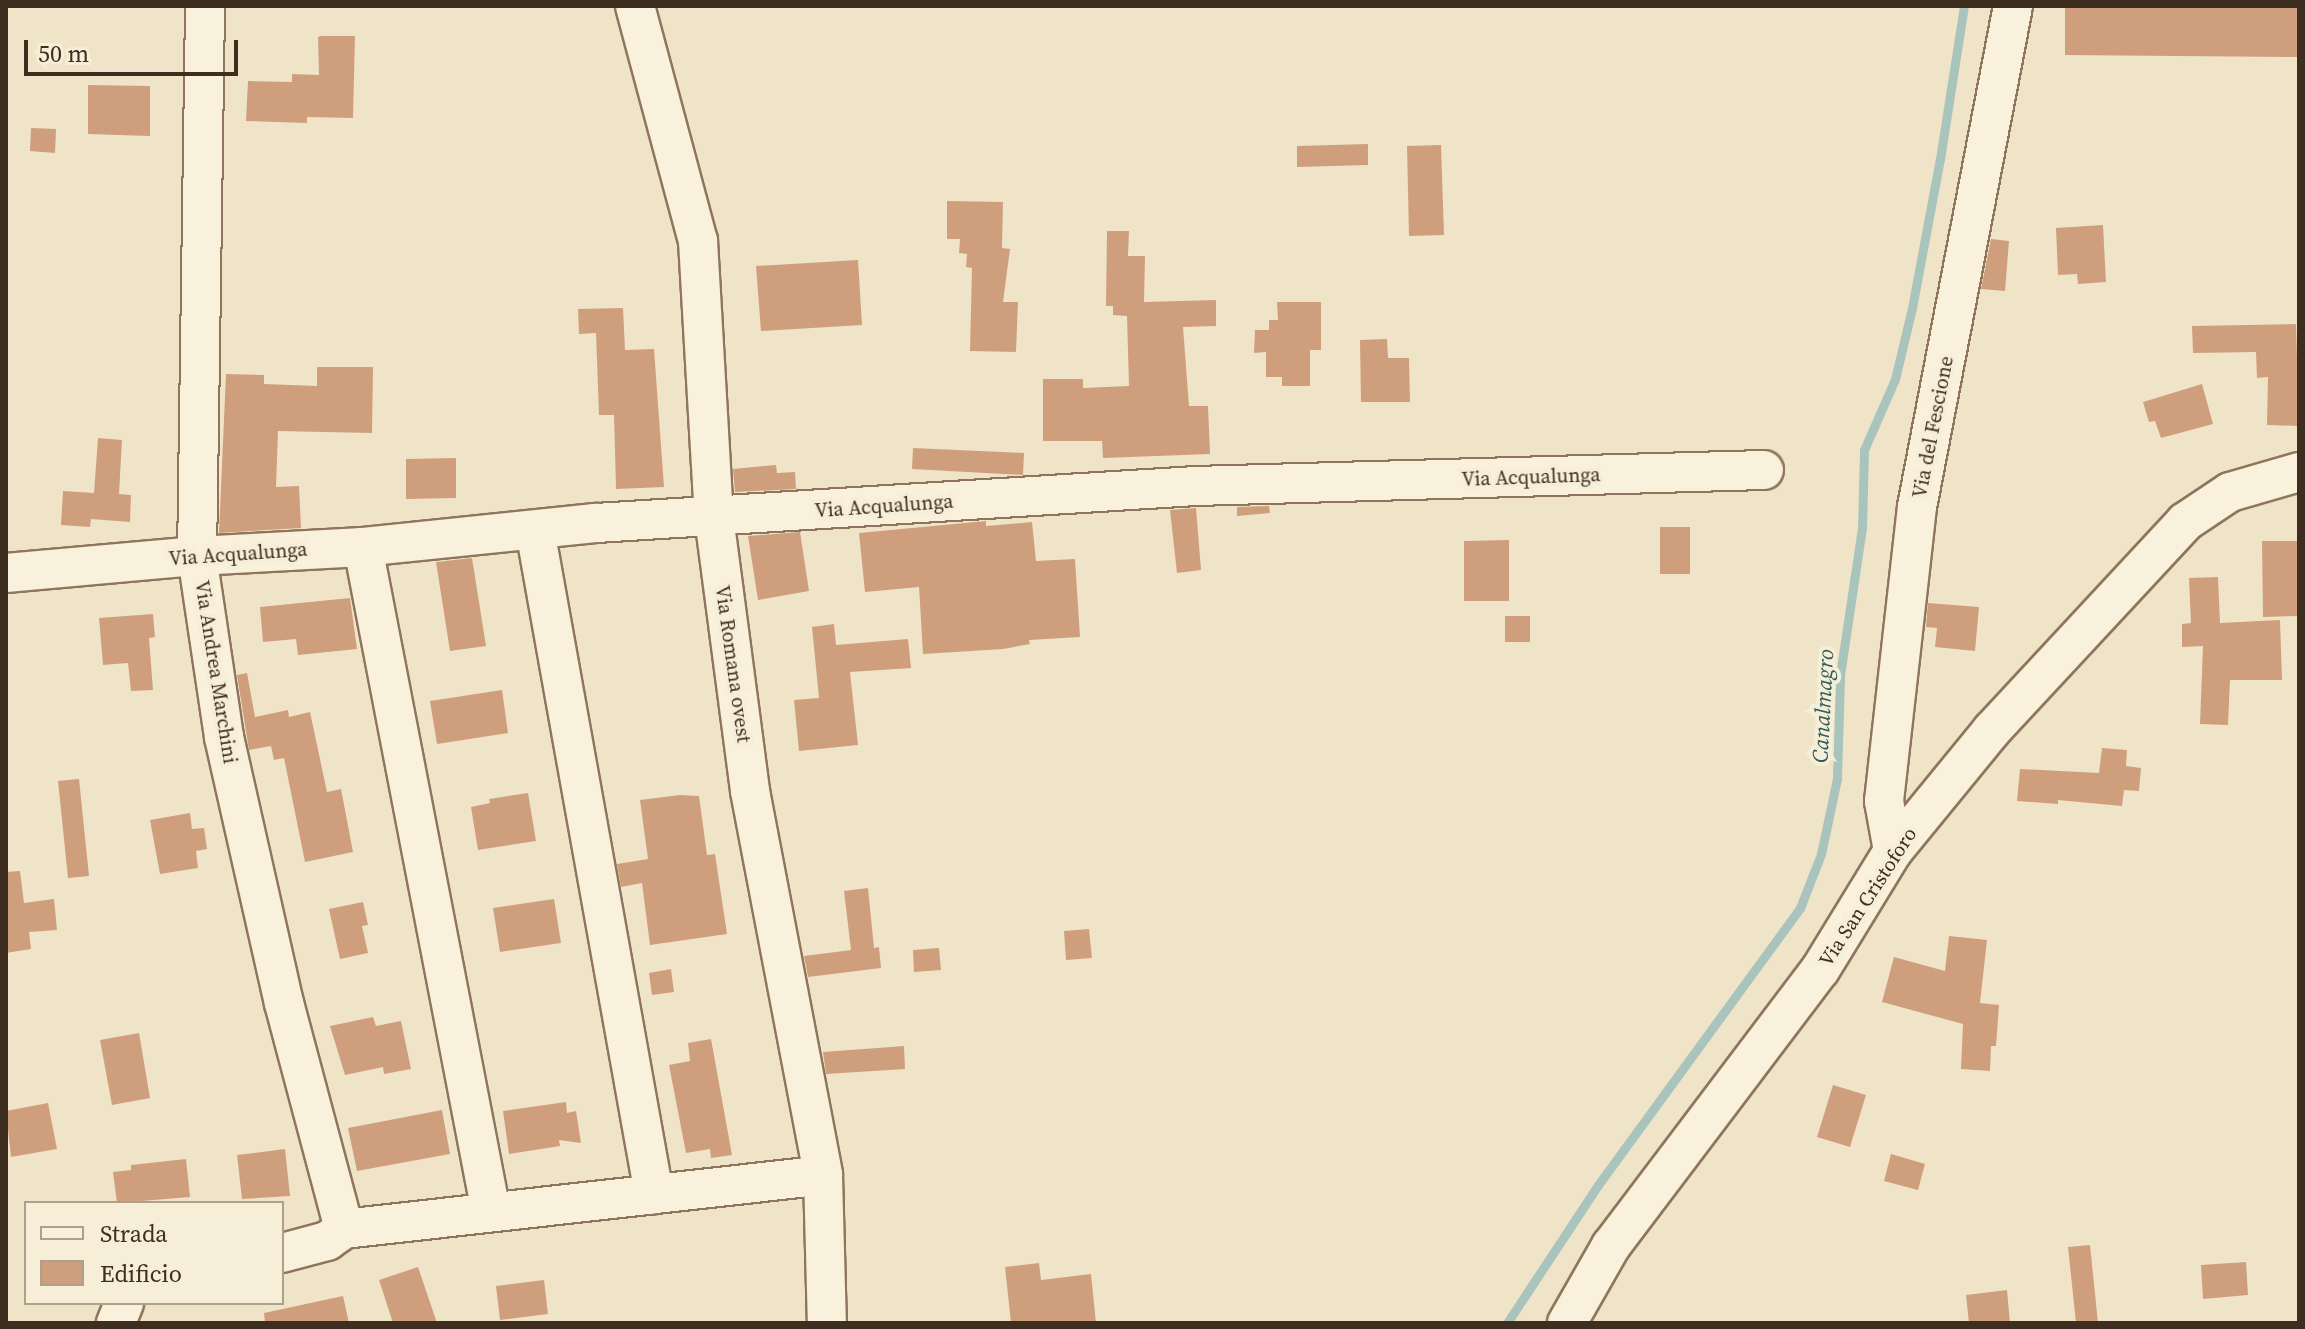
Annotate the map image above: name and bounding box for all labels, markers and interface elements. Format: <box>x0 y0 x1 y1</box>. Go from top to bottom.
scale bar <box>28 24 242 74</box>
text: 50 m <box>38 37 89 70</box>
street label: Via del Fescione <box>1907 354 1959 500</box>
street label: Via Acqualunga <box>1461 463 1601 491</box>
street label: Via Acqualunga <box>814 489 954 523</box>
street label: Via Acqualunga <box>168 537 308 571</box>
street label: Via Andrea Marchini <box>190 579 242 765</box>
street label: Via Romana ovest <box>710 584 756 744</box>
water label: Canalmagro <box>1807 649 1839 763</box>
street label: Via San Cristoforo <box>1814 823 1922 971</box>
legend <box>24 1201 284 1305</box>
text: Strada <box>100 1217 168 1250</box>
text: Edificio <box>100 1257 182 1290</box>

